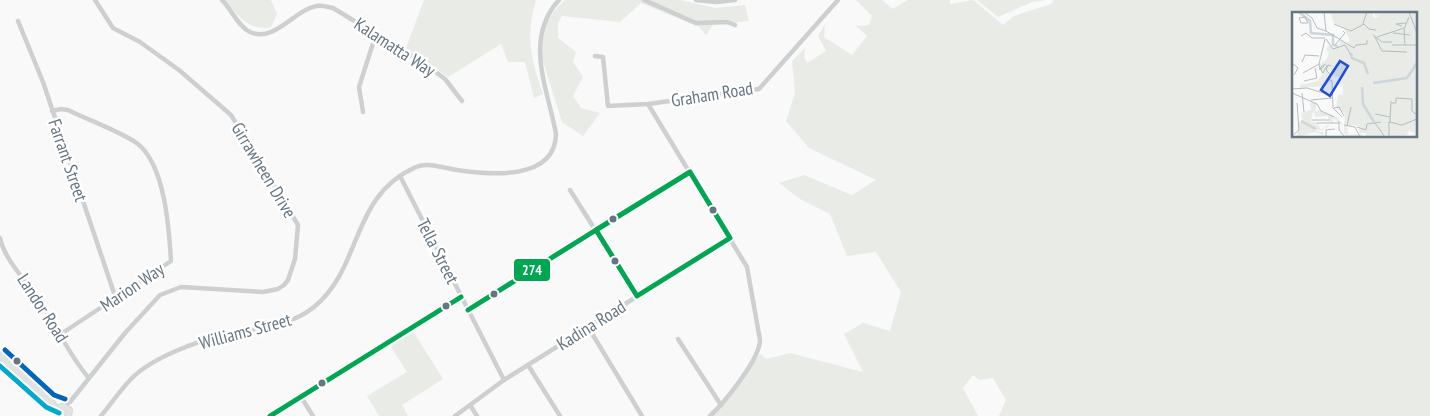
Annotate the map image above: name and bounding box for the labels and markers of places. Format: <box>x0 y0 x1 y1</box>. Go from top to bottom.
unlabelled marker <box>708 205 718 215</box>
unlabelled marker <box>608 214 618 224</box>
unlabelled marker <box>610 256 620 266</box>
unlabelled marker <box>489 289 499 299</box>
unlabelled marker <box>441 301 451 311</box>
unlabelled marker <box>12 356 22 366</box>
unlabelled marker <box>317 378 327 388</box>

